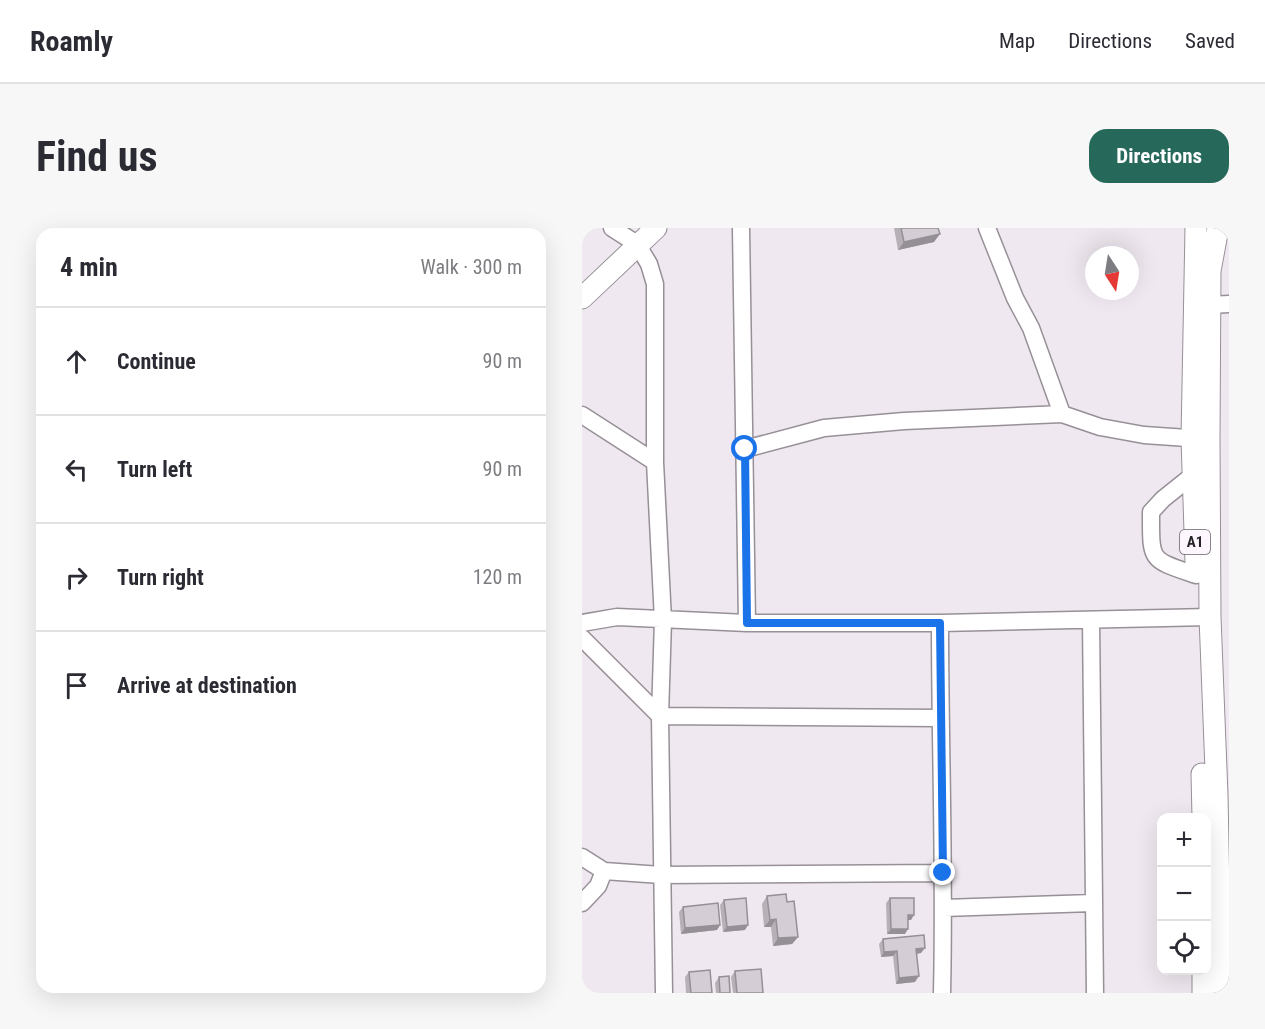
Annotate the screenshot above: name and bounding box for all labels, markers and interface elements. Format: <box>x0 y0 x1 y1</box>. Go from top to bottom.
text: Roamly <box>30 25 113 58</box>
text: Map <box>999 29 1035 53</box>
text: Directions <box>1068 29 1152 53</box>
text: Saved <box>1185 29 1235 53</box>
button: Directions <box>1089 129 1229 183</box>
text: Find us <box>36 132 157 181</box>
north arrow <box>1085 246 1139 300</box>
text: 4 min <box>60 252 118 282</box>
text: Walk · 300 m <box>421 255 522 279</box>
icon: ahead <box>60 345 93 378</box>
text: Continue <box>117 349 196 374</box>
text: 90 m <box>483 349 522 373</box>
route start <box>731 435 757 461</box>
icon: left <box>60 453 93 486</box>
text: Turn left <box>117 457 192 482</box>
text: 90 m <box>483 457 522 481</box>
road number: A1 <box>1180 530 1210 554</box>
icon: right <box>60 561 93 594</box>
text: Turn right <box>117 565 204 590</box>
text: 120 m <box>473 565 522 589</box>
icon: arrive <box>60 669 93 702</box>
text: Arrive at destination <box>117 673 297 698</box>
map controls <box>1157 813 1211 975</box>
button: + <box>1157 813 1211 867</box>
route end <box>929 859 955 885</box>
button: − <box>1157 867 1211 921</box>
button: locate <box>1157 921 1211 975</box>

